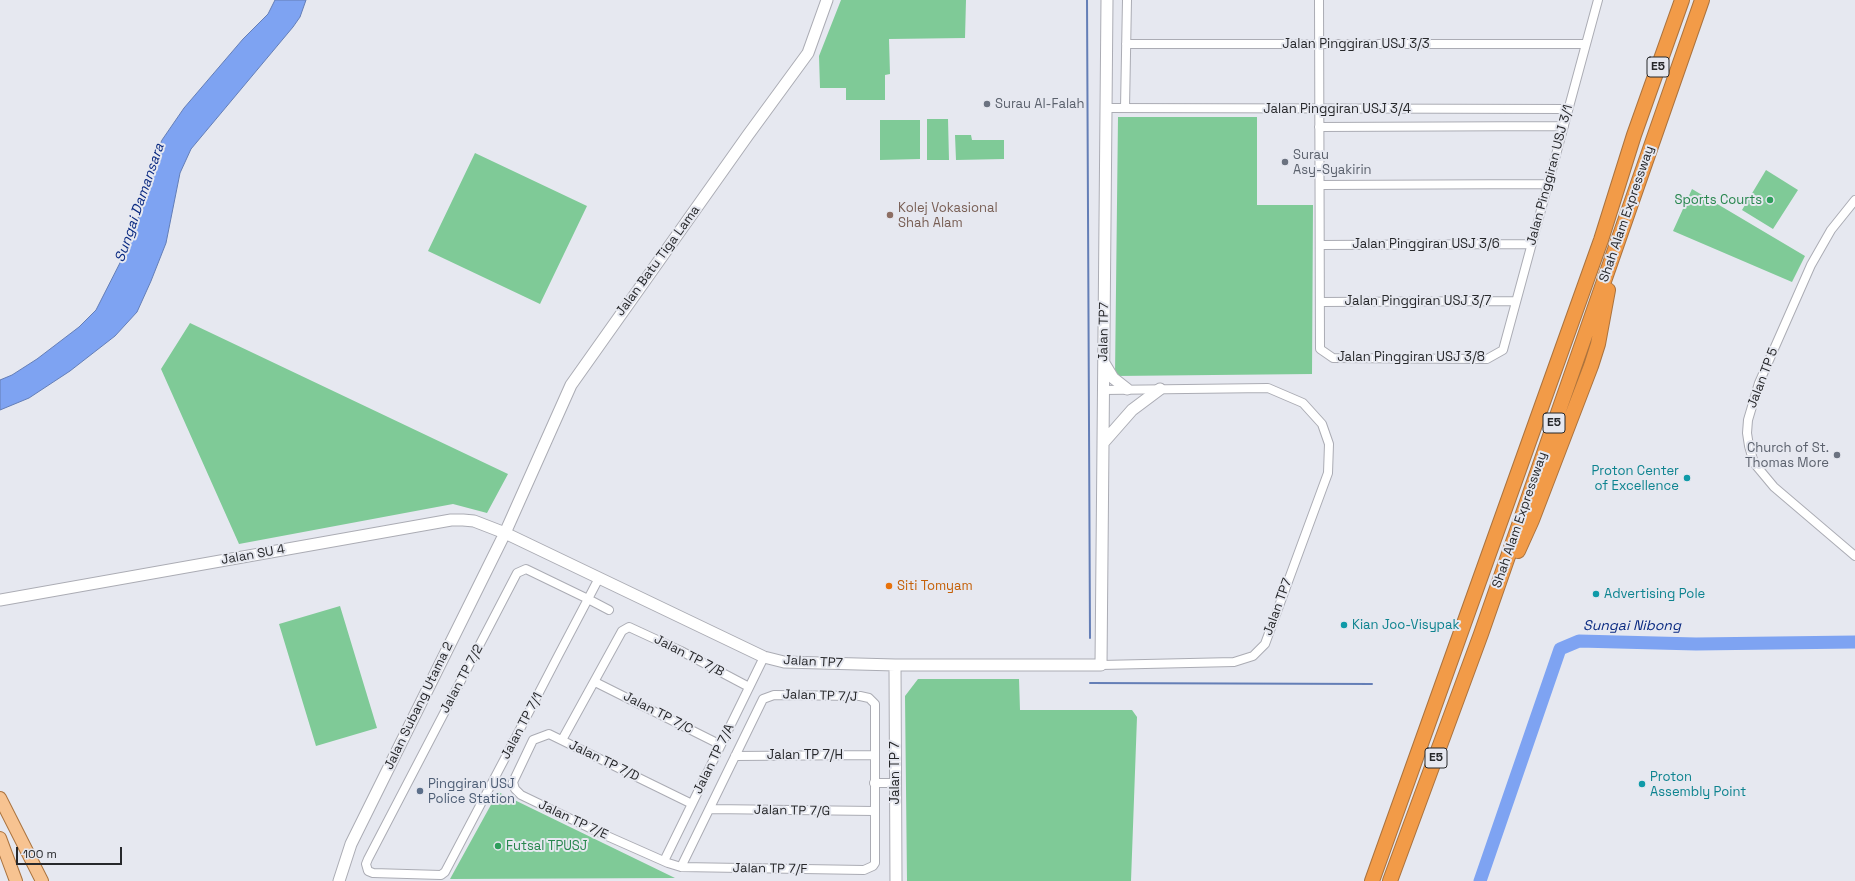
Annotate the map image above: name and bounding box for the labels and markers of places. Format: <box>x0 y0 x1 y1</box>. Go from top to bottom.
place label: Surau Al-Falah <box>995 96 1085 112</box>
marker: Surau Al-Falah <box>982 99 992 109</box>
place label: Surau Asy-Syakirin <box>1293 147 1372 178</box>
marker: Surau Asy-Syakirin <box>1280 157 1290 167</box>
place label: Sports Courts <box>1674 192 1762 208</box>
marker: Sports Courts <box>1765 195 1775 205</box>
place label: Kolej Vokasional Shah Alam <box>898 200 998 231</box>
marker: Kolej Vokasional Shah Alam <box>885 210 895 220</box>
place label: Church of St. Thomas More <box>1745 440 1829 471</box>
marker: Church of St. Thomas More <box>1832 450 1842 460</box>
place label: Proton Center of Excellence <box>1591 463 1679 494</box>
marker: Proton Center of Excellence <box>1682 473 1692 483</box>
place label: Siti Tomyam <box>897 578 973 594</box>
marker: Siti Tomyam <box>884 581 894 591</box>
place label: Advertising Pole <box>1604 586 1705 602</box>
marker: Advertising Pole <box>1591 589 1601 599</box>
place label: Kian Joo-Visypak <box>1352 617 1459 633</box>
marker: Kian Joo-Visypak <box>1339 620 1349 630</box>
place label: Proton Assembly Point <box>1650 769 1746 800</box>
place label: Pinggiran USJ Police Station <box>428 776 515 807</box>
marker: Proton Assembly Point <box>1637 779 1647 789</box>
marker: Pinggiran USJ Police Station <box>415 786 425 796</box>
place label: Futsal TPUSJ <box>506 838 588 854</box>
marker: Futsal TPUSJ <box>493 841 503 851</box>

